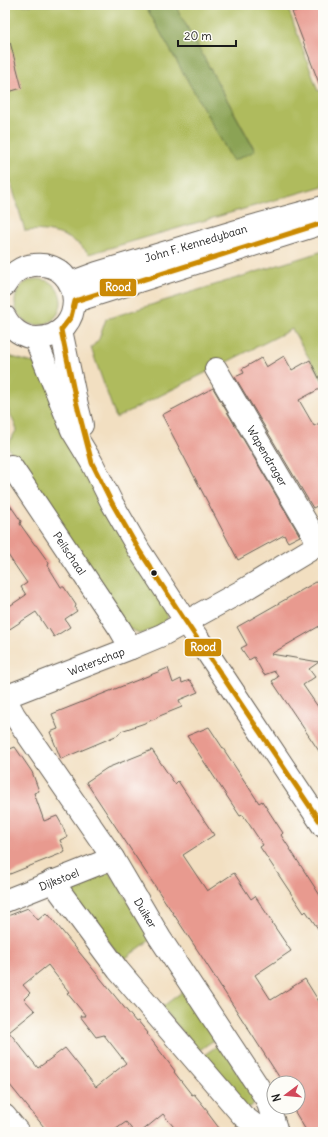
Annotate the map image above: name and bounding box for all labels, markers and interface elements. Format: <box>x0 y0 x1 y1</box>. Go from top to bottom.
scale bar <box>178 22 236 48</box>
text: 20 m <box>184 28 212 43</box>
street label: John F. Kennedybaan <box>143 221 249 265</box>
line badge: Rood <box>99 278 137 297</box>
text: Rood <box>105 280 131 294</box>
street label: Wapendrager <box>244 423 291 489</box>
street label: Peilschaal <box>50 529 89 578</box>
unlabelled marker <box>149 568 159 578</box>
line badge: Rood <box>184 638 222 657</box>
text: Rood <box>190 640 216 654</box>
street label: Waterschap <box>66 644 127 679</box>
street label: Dijkstoel <box>37 865 81 894</box>
street label: Duiker <box>131 895 160 931</box>
north arrow <box>266 1075 306 1115</box>
text: N <box>269 1092 284 1103</box>

